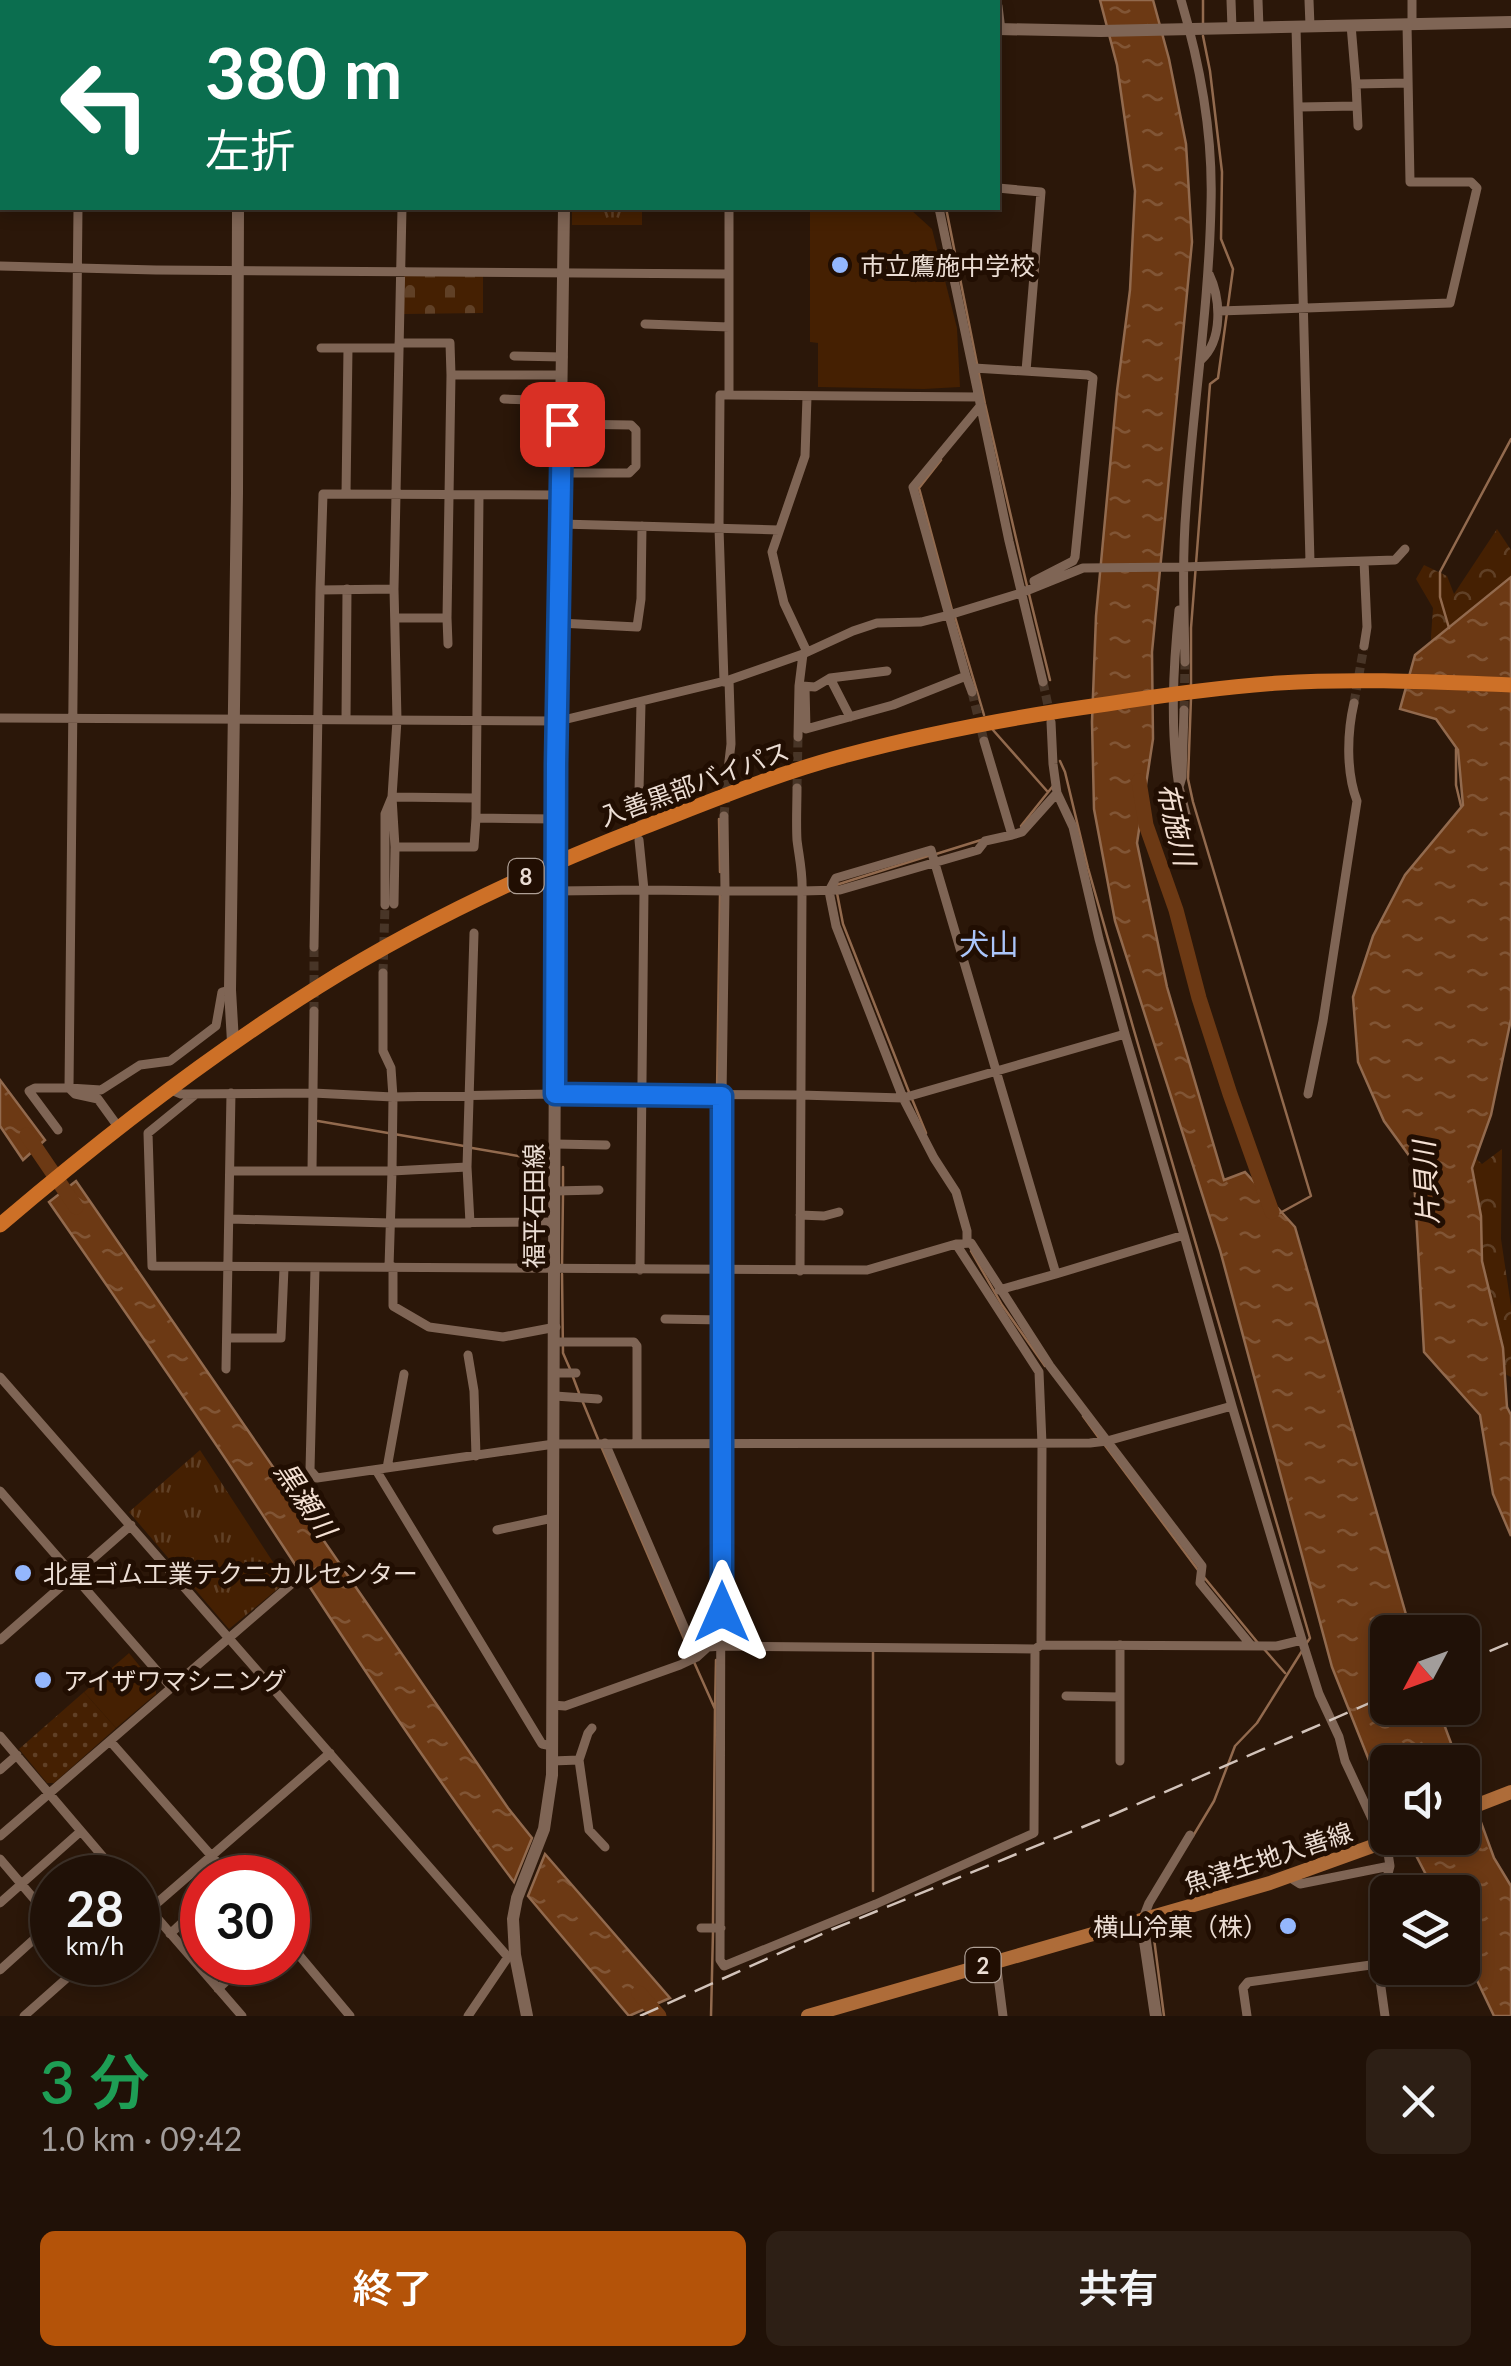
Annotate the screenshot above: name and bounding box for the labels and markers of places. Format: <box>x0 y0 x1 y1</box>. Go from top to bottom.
place label: 市立鷹施中学校 <box>860 250 1035 280</box>
marker: 市立鷹施中学校 <box>829 254 851 276</box>
pin <box>520 382 605 467</box>
place label: 北星ゴム工業テクニカルセンター <box>43 1558 418 1588</box>
marker: 北星ゴム工業テクニカルセンター <box>12 1562 34 1584</box>
place label: アイザワマシニング <box>63 1665 287 1695</box>
marker: アイザワマシニング <box>32 1669 54 1691</box>
place label: 横山冷菓（株） <box>1093 1911 1268 1941</box>
marker: 横山冷菓（株） <box>1277 1915 1299 1937</box>

